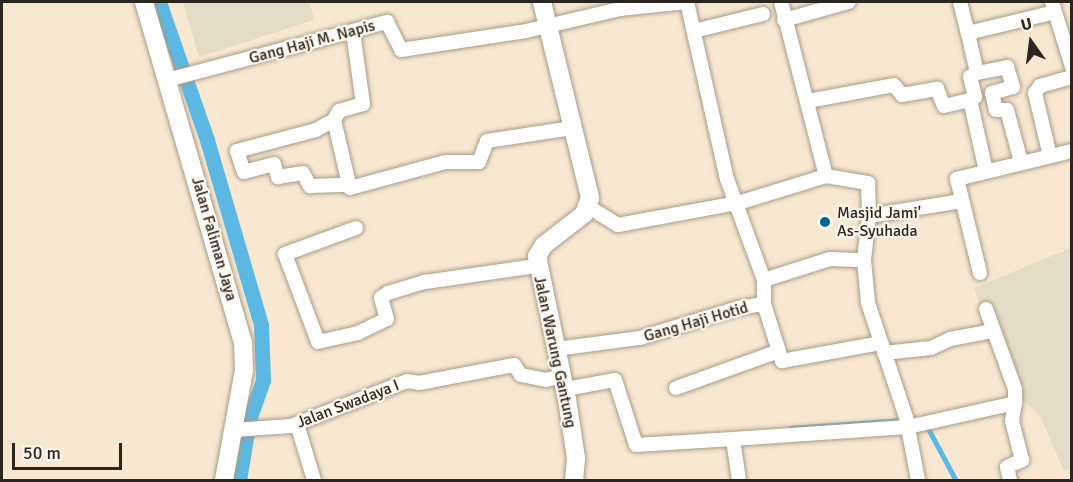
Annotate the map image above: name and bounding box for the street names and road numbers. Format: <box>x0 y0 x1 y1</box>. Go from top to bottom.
street label: Gang Haji M. Napis <box>247 16 377 68</box>
street label: Jalan Faliman Jaya <box>187 175 241 303</box>
street label: Jalan Warung Gantung <box>529 274 581 430</box>
street label: Gang Haji Hotid <box>642 298 750 346</box>
street label: Jalan Swadaya I <box>294 376 402 432</box>

